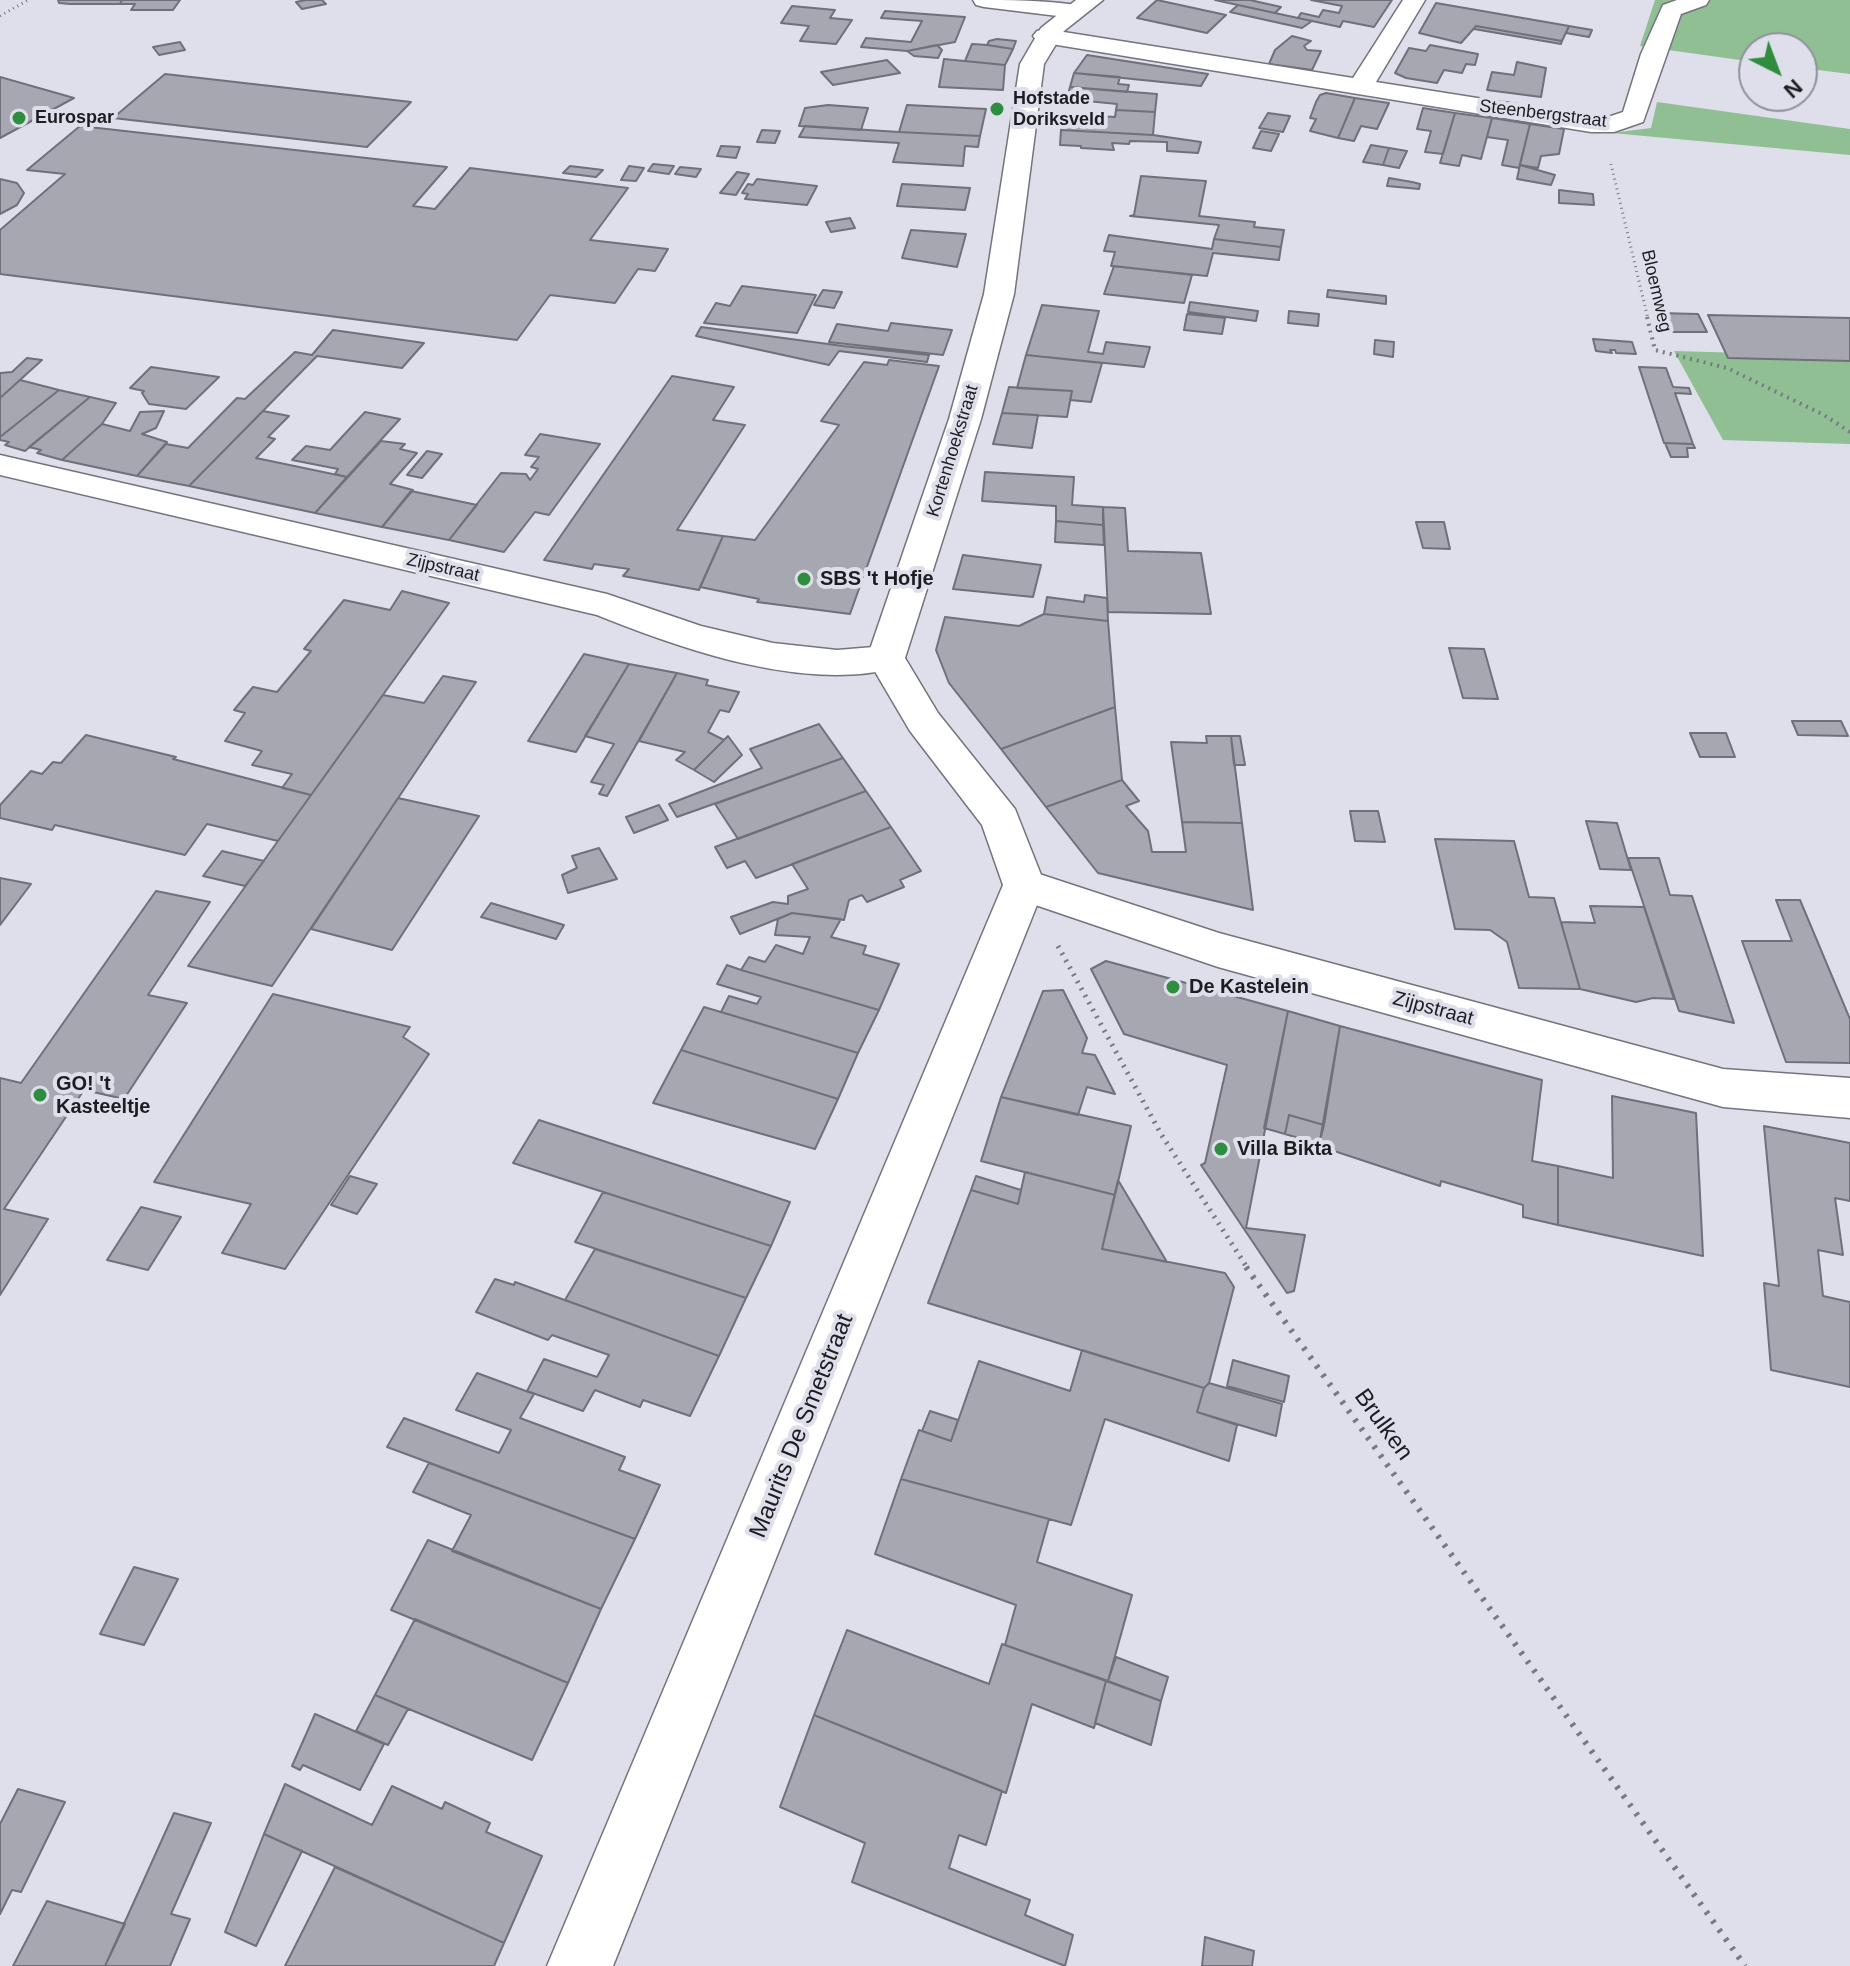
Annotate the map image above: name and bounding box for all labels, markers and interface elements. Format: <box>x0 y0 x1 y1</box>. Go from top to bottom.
north arrow <box>1738 32 1818 112</box>
text: N <box>1779 74 1807 103</box>
place label: Hofstade Doriksveld <box>1013 88 1105 130</box>
street label: Steenbergstraat <box>1478 95 1608 133</box>
marker: Hofstade Doriksveld <box>988 100 1006 118</box>
place label: Eurospar <box>35 107 114 129</box>
marker: Eurospar <box>10 109 28 127</box>
street label: Bloemweg <box>1636 248 1676 334</box>
street label: Kortenhoekstraat <box>923 382 983 520</box>
street label: Zijpstraat <box>405 549 481 587</box>
place label: SBS 't Hofje <box>820 567 934 591</box>
marker: SBS 't Hofje <box>795 570 813 588</box>
place label: De Kastelein <box>1189 975 1309 999</box>
marker: De Kastelein <box>1164 978 1182 996</box>
street label: Zijpstraat <box>1390 987 1476 1031</box>
place label: GO! 't Kasteeltje <box>56 1072 150 1119</box>
marker: GO! 't Kasteeltje <box>31 1086 49 1104</box>
place label: Villa Bikta <box>1237 1137 1332 1161</box>
marker: Villa Bikta <box>1212 1140 1230 1158</box>
street label: Maurits De Smetstraat <box>744 1310 860 1542</box>
street label: Brulken <box>1347 1384 1419 1466</box>

